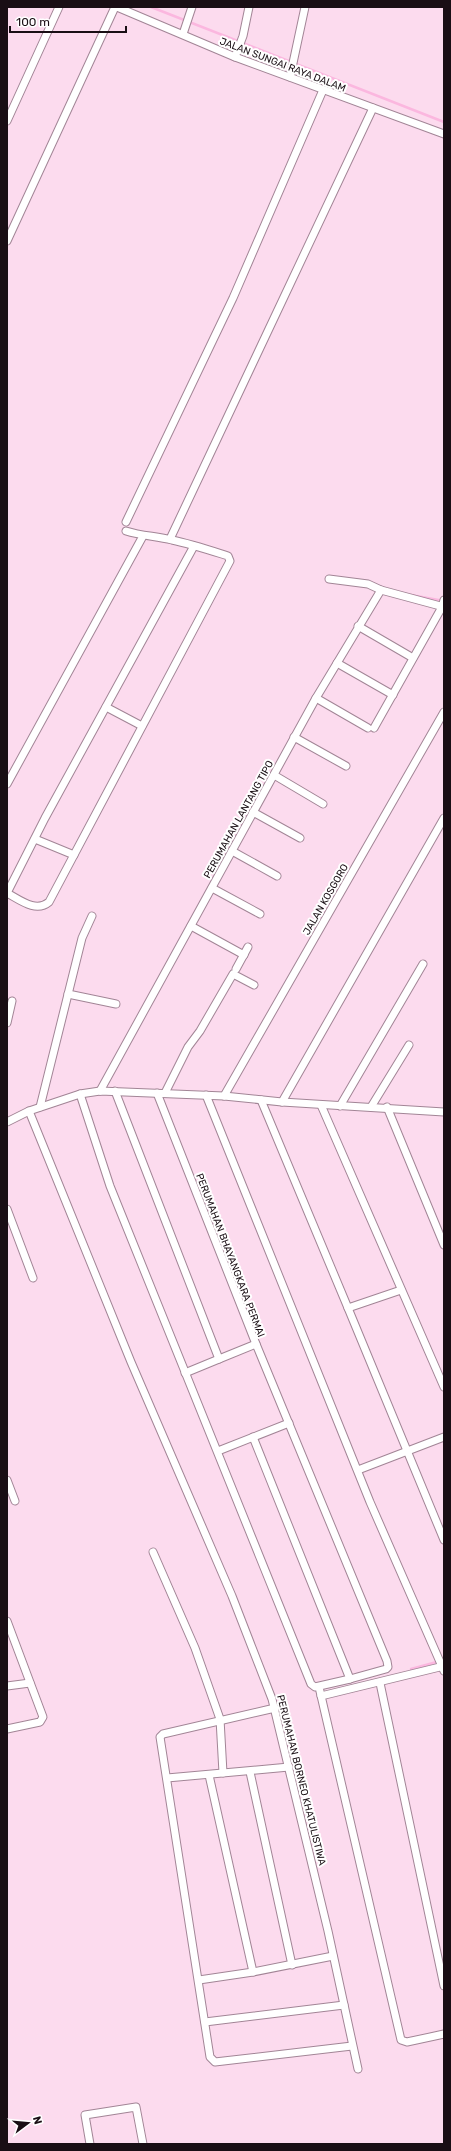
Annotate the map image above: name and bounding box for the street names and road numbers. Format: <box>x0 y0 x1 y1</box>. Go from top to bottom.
street label: JALAN SUNGAI RAYA DALAM <box>218 35 348 95</box>
street label: PERUMAHAN LANTANG TIPO <box>201 758 276 880</box>
street label: JALAN KOSGORO <box>301 862 351 937</box>
street label: PERUMAHAN BHAYANGKARA PERMAI <box>193 1172 267 1339</box>
street label: PERUMAHAN BORNEO KHATULISTIWA <box>274 1694 328 1867</box>

